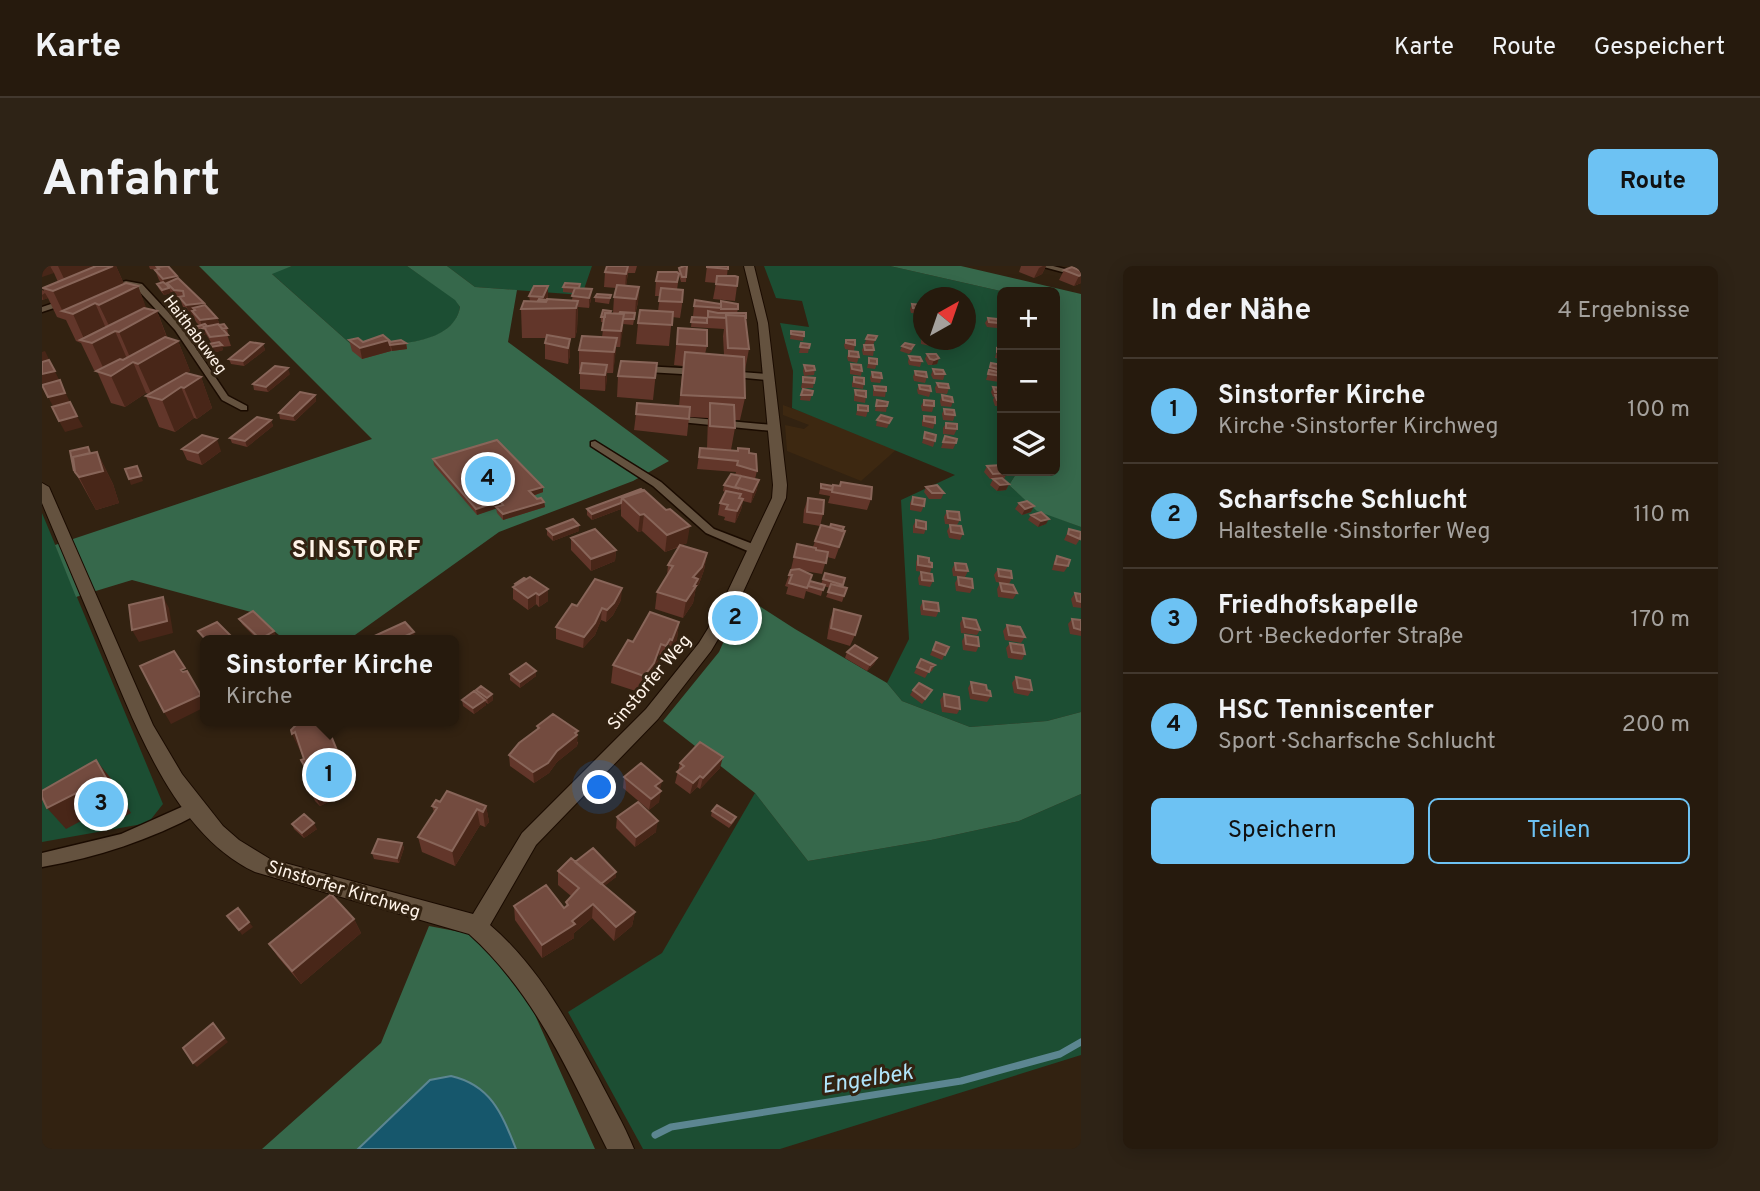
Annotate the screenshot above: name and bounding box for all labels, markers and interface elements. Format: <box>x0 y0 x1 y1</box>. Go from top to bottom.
text: Karte <box>35 27 121 69</box>
text: Karte <box>1394 33 1454 63</box>
text: Route <box>1492 33 1556 63</box>
text: Gespeichert <box>1594 33 1725 63</box>
button: Route <box>1588 149 1718 215</box>
text: Anfahrt <box>42 151 220 213</box>
north arrow <box>913 287 976 350</box>
map controls <box>997 287 1060 476</box>
button: + <box>997 287 1060 350</box>
street label: Haithabuweg <box>158 292 231 379</box>
text: In der Nähe <box>1151 293 1311 330</box>
text: 4 Ergebnisse <box>1558 297 1690 326</box>
button: − <box>997 350 1060 413</box>
text: Sinstorfer Kirche <box>1218 380 1426 413</box>
text: 1 <box>1169 396 1179 425</box>
text: 100 m <box>1627 396 1690 425</box>
button: layers <box>997 413 1060 476</box>
text: Kirche · Sinstorfer Kirchweg <box>1218 413 1498 442</box>
pin: 4 <box>465 453 511 505</box>
text: Scharfsche Schlucht <box>1218 485 1468 518</box>
text: 2 <box>1167 501 1181 530</box>
text: 110 m <box>1633 501 1690 530</box>
text: Haltestelle · Sinstorfer Weg <box>1218 518 1490 547</box>
district label: SINSTORF <box>292 536 422 566</box>
text: Friedhofskapelle <box>1218 590 1419 623</box>
pin: 2 <box>712 592 758 644</box>
text: 3 <box>1167 606 1181 635</box>
text: 170 m <box>1631 606 1690 635</box>
text: Ort · Beckedorfer Straße <box>1218 623 1463 652</box>
street label: Sinstorfer Weg <box>603 630 697 736</box>
popup <box>200 635 459 726</box>
text: Sinstorfer Kirche <box>226 650 433 683</box>
text: Kirche <box>226 683 292 712</box>
text: HSC Tenniscenter <box>1218 695 1434 728</box>
text: 4 <box>1167 711 1181 740</box>
text: 200 m <box>1622 711 1690 740</box>
text: Sport · Scharfsche Schlucht <box>1218 728 1496 757</box>
pin: 1 <box>306 749 352 801</box>
your location <box>582 770 616 804</box>
pin: 3 <box>78 778 124 830</box>
button: Speichern <box>1151 798 1414 864</box>
button: Teilen <box>1428 798 1690 864</box>
street label: Sinstorfer Kirchweg <box>264 856 423 925</box>
water label: Engelbek <box>820 1059 915 1102</box>

